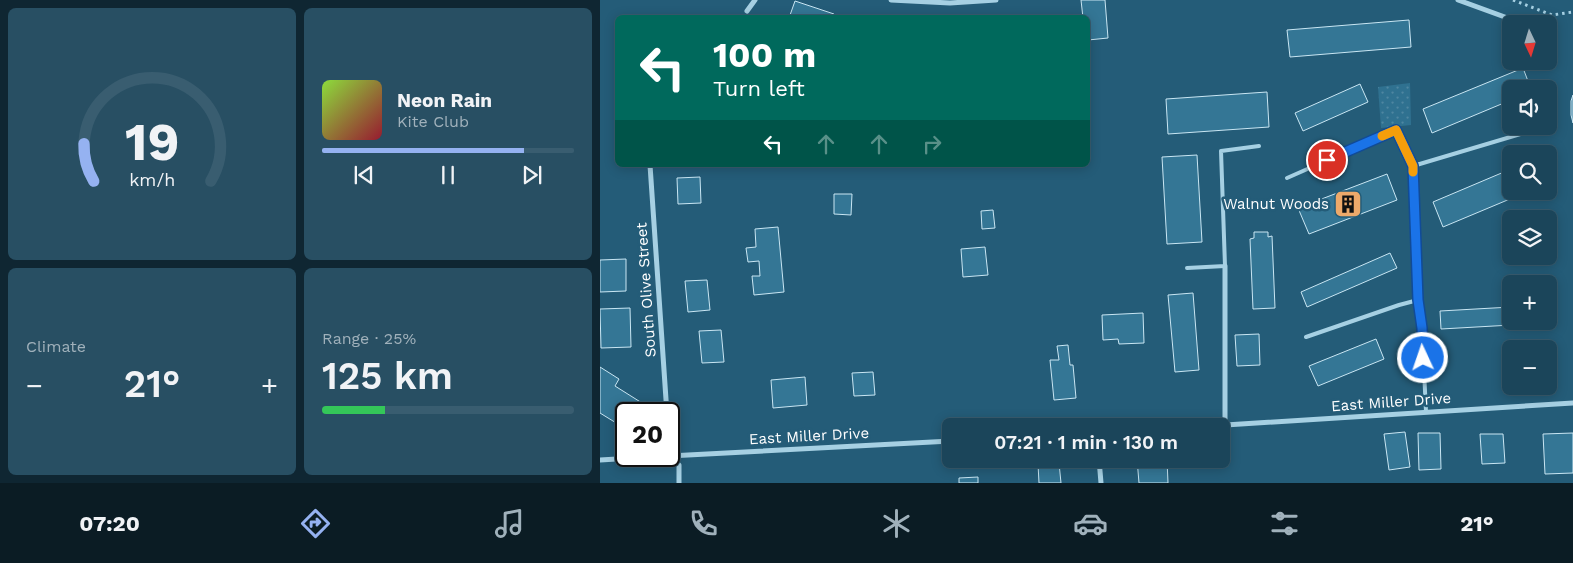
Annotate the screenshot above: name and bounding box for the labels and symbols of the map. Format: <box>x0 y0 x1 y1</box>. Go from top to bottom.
north arrow <box>1502 15 1558 70</box>
pin <box>1306 139 1348 181</box>
building icon: Walnut Woods <box>1333 189 1363 219</box>
place label: Walnut Woods <box>1223 195 1329 213</box>
street label: South Olive Street <box>632 221 660 358</box>
position arrow <box>1396 331 1448 383</box>
street label: East Miller Drive <box>1330 389 1452 415</box>
speed limit sign: 20 <box>615 402 680 467</box>
street label: East Miller Drive <box>749 424 869 448</box>

